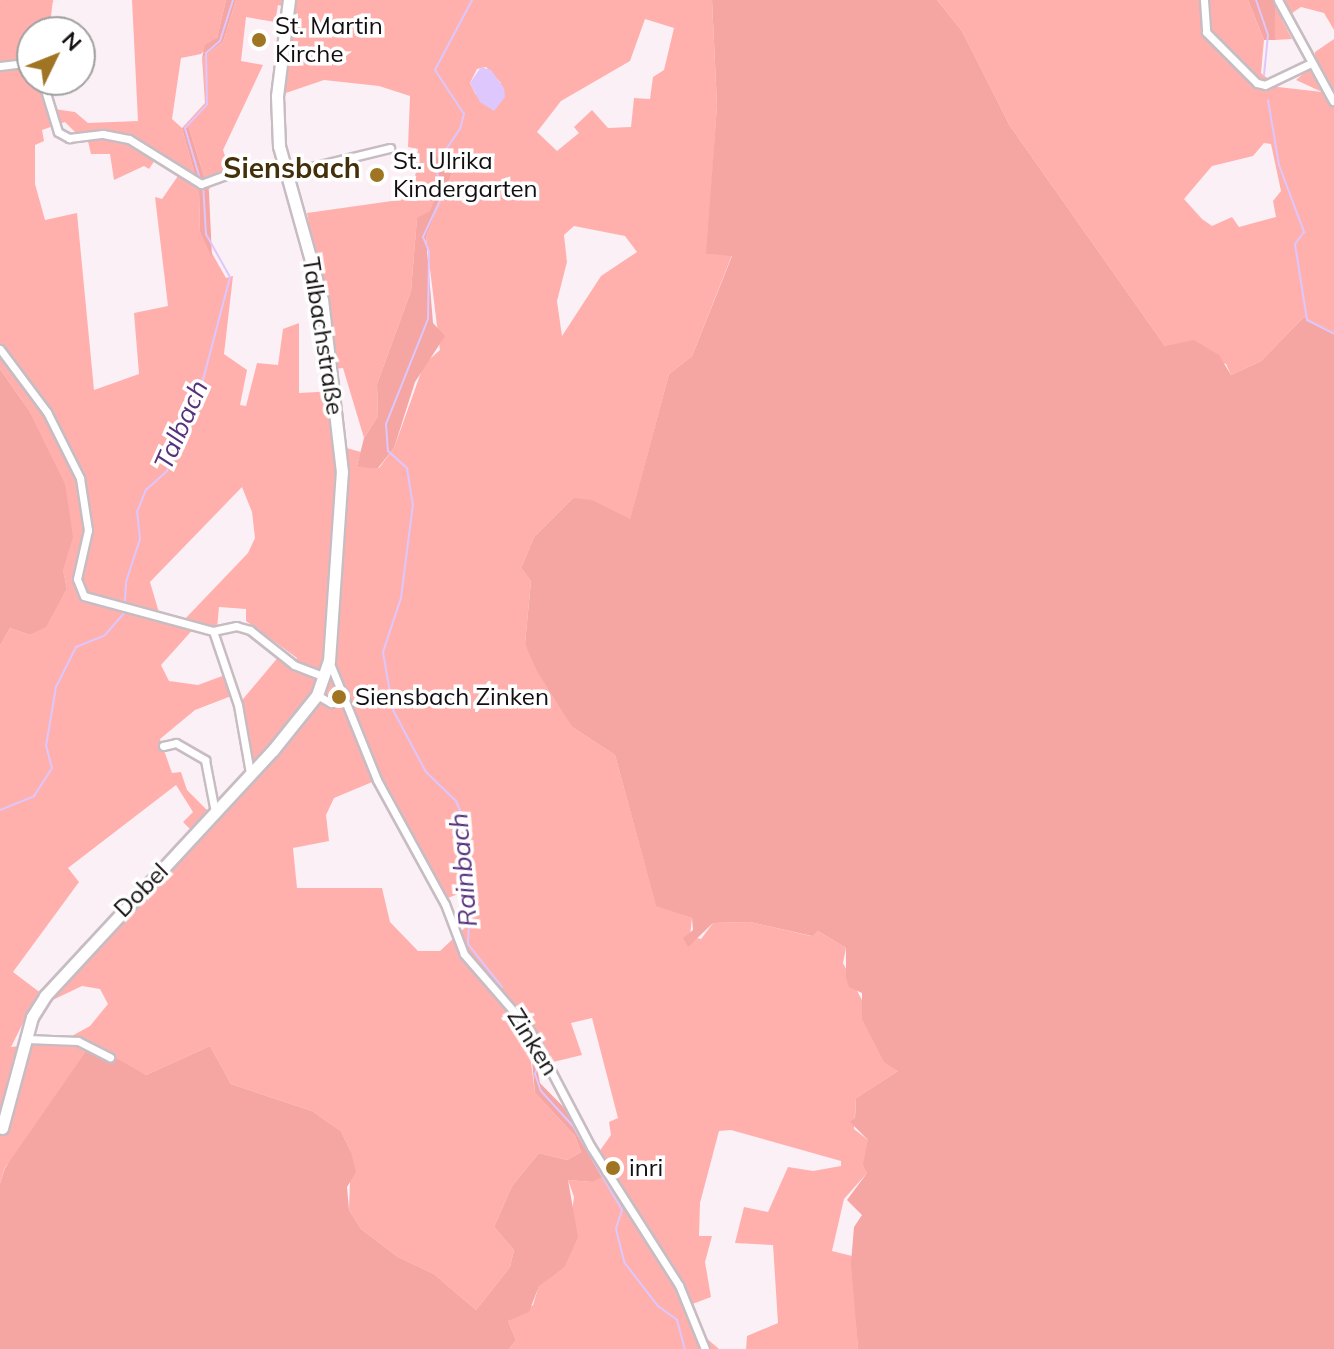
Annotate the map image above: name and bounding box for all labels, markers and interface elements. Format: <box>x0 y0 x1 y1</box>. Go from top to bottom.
place label: St. Martin Kirche <box>275 12 383 68</box>
north arrow <box>16 16 96 96</box>
text: N <box>56 25 88 57</box>
marker: St. Martin Kirche <box>250 31 268 49</box>
place label: St. Ulrika Kindergarten <box>393 147 538 203</box>
district label: Siensbach <box>223 151 361 185</box>
marker: St. Ulrika Kindergarten <box>368 166 386 184</box>
street label: Talbachstraße <box>296 255 350 417</box>
water label: Talbach <box>147 375 215 475</box>
place label: Siensbach Zinken <box>355 683 549 711</box>
marker: Siensbach Zinken <box>330 688 348 706</box>
water label: Rainbach <box>442 812 484 928</box>
street label: Dobel <box>108 857 174 923</box>
street label: Zinken <box>501 1003 565 1081</box>
place label: inri <box>629 1154 663 1182</box>
marker: inri <box>604 1159 622 1177</box>

